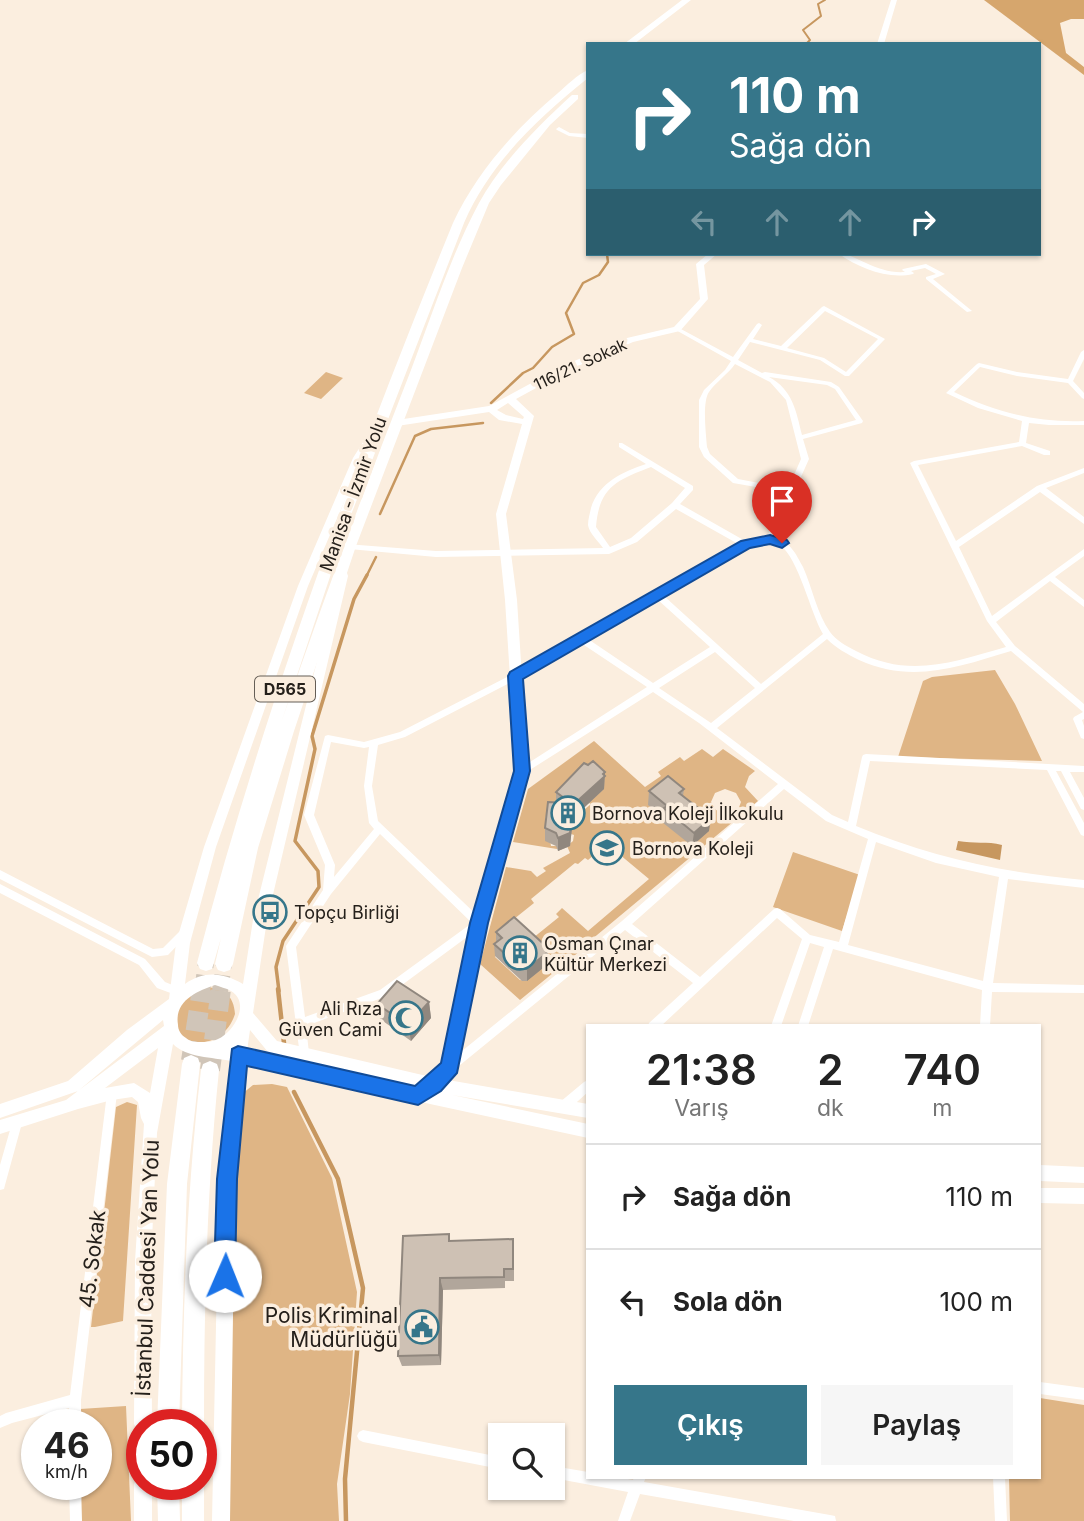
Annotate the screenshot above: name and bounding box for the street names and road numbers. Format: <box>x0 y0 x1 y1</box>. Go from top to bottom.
street label: 116/21. Sokak <box>530 334 630 394</box>
street label: Manisa - İzmir Yolu <box>314 414 391 574</box>
road number: D565 <box>255 676 315 702</box>
street label: İstanbul Caddesi Yan Yolu <box>129 1139 164 1397</box>
street label: 45. Sokak <box>74 1208 110 1309</box>

